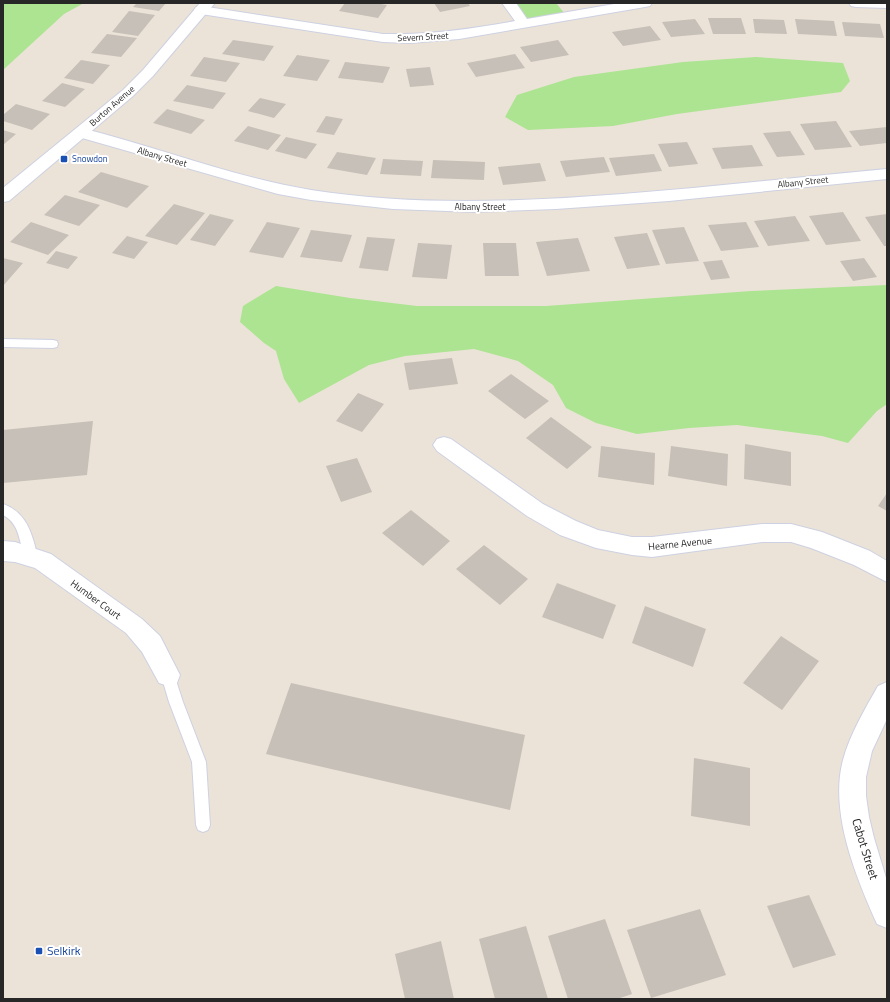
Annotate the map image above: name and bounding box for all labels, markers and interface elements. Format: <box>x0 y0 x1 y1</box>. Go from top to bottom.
street label: Severn Street <box>397 29 450 44</box>
street label: Burton Avenue <box>86 82 138 129</box>
street label: Albany Street <box>136 143 189 170</box>
place label: Snowdon <box>72 152 108 165</box>
marker: Snowdon <box>59 154 69 164</box>
street label: Albany Street <box>777 172 830 191</box>
street label: Albany Street <box>455 200 506 213</box>
street label: Hearne Avenue <box>647 533 713 554</box>
street label: Humber Court <box>67 576 124 623</box>
street label: Cabot Street <box>847 816 884 882</box>
place label: Selkirk <box>47 941 81 960</box>
marker: Selkirk <box>34 946 44 956</box>

